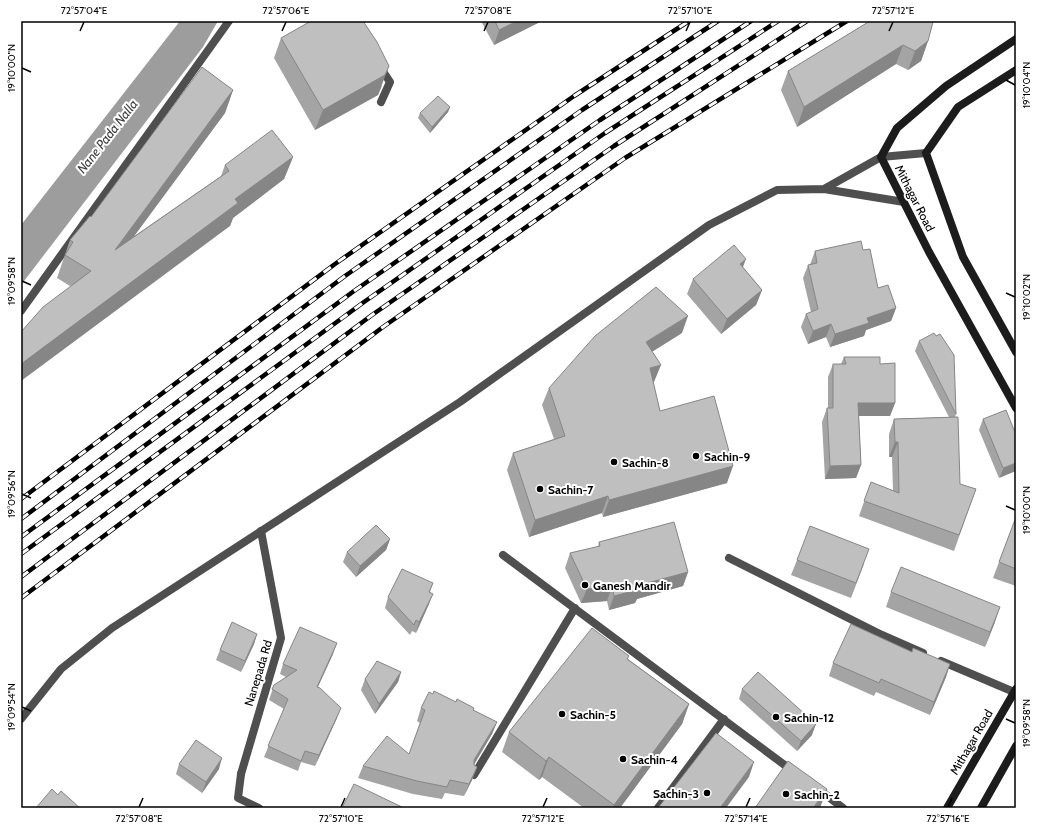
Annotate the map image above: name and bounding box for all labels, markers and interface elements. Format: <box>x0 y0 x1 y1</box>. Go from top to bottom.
text: 72°57'04"E <box>61 4 108 17</box>
text: 72°57'06"E <box>263 4 310 17</box>
text: 72°57'08"E <box>464 4 512 17</box>
text: 72°57'10"E <box>668 4 713 17</box>
text: 72°57'12"E <box>872 4 915 17</box>
text: 19°10'00"N <box>5 44 18 92</box>
text: 19°10'04"N <box>1020 62 1033 108</box>
water label: Nane Pada Nalla <box>73 96 141 176</box>
street label: Mithagar Road <box>892 162 938 234</box>
text: 19°09'58"N <box>5 257 18 305</box>
text: 19°10'02"N <box>1020 274 1033 320</box>
place label: Sachin-9 <box>704 449 751 464</box>
marker: Sachin-9 <box>691 451 701 461</box>
place label: Sachin-8 <box>622 455 669 470</box>
marker: Sachin-8 <box>609 457 619 467</box>
text: 19°09'56"N <box>5 470 18 518</box>
place label: Sachin-7 <box>548 482 594 497</box>
marker: Sachin-7 <box>535 484 545 494</box>
text: 19°10'00"N <box>1020 486 1033 534</box>
place label: Ganesh Mandir <box>593 578 670 593</box>
marker: Ganesh Mandir <box>580 580 590 590</box>
street label: Nanepada Rd <box>241 638 275 708</box>
text: 19°09'54"N <box>5 683 18 731</box>
text: 19°09'58"N <box>1020 699 1033 747</box>
place label: Sachin-5 <box>570 707 616 722</box>
street label: Mithagar Road <box>946 707 996 777</box>
marker: Sachin-5 <box>557 709 567 719</box>
place label: Sachin-12 <box>784 710 834 725</box>
marker: Sachin-12 <box>771 712 781 722</box>
place label: Sachin-4 <box>631 752 678 767</box>
marker: Sachin-4 <box>618 754 628 764</box>
place label: Sachin-3 <box>653 786 699 801</box>
place label: Sachin-2 <box>794 787 840 802</box>
marker: Sachin-3 <box>702 788 712 798</box>
marker: Sachin-2 <box>781 789 791 799</box>
text: 72°57'08"E <box>115 812 163 825</box>
text: 72°57'10"E <box>319 812 364 825</box>
text: 72°57'12"E <box>522 812 565 825</box>
text: 72°57'14"E <box>724 812 768 825</box>
text: 72°57'16"E <box>926 812 970 825</box>

